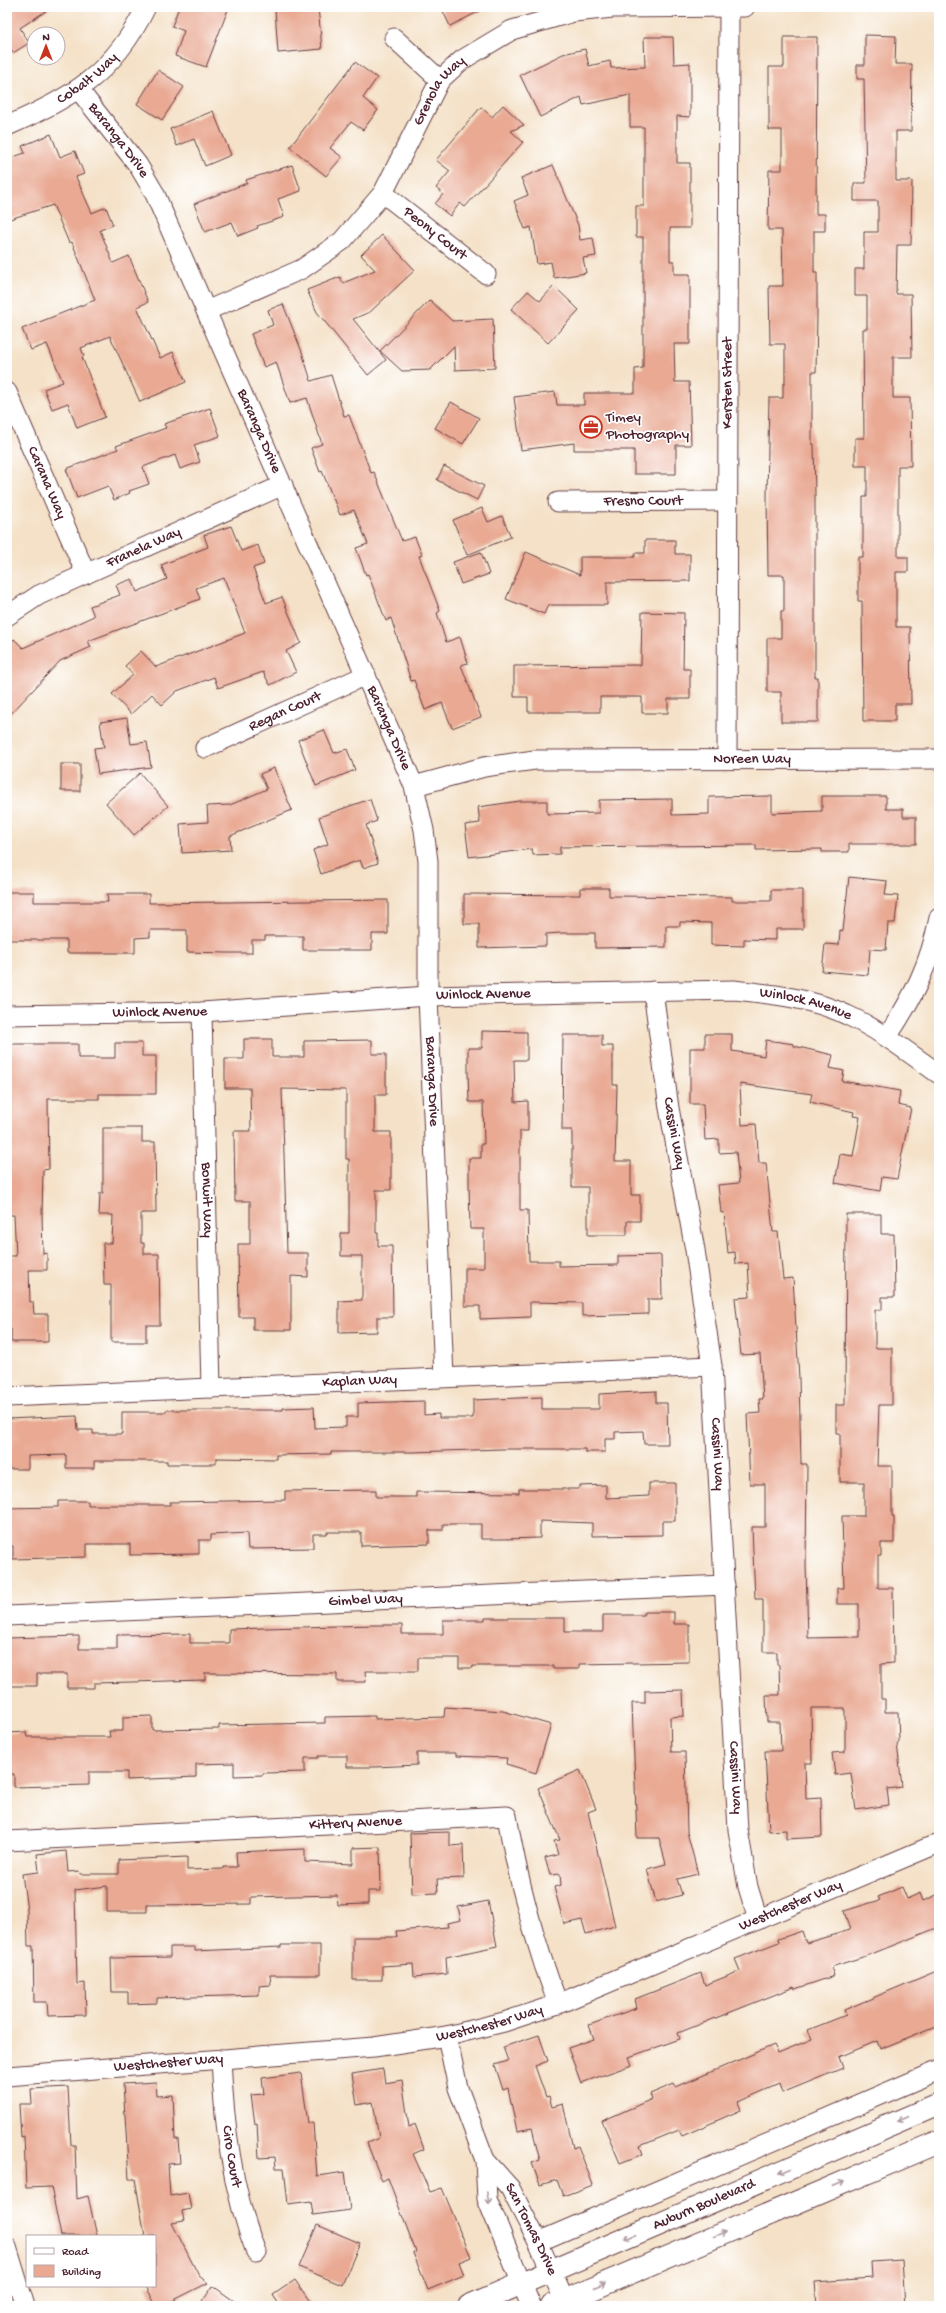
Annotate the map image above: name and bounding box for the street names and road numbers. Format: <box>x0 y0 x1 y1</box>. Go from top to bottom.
street label: Cobalt Way <box>54 49 123 109</box>
street label: Grenola Way <box>410 52 470 129</box>
street label: Baranga Drive <box>83 99 153 181</box>
street label: Peony Court <box>399 203 472 266</box>
street label: Kersten Street <box>719 335 737 429</box>
street label: Baranga Drive <box>232 386 285 476</box>
street label: Carana Way <box>23 444 70 523</box>
street label: Fresno Court <box>602 492 685 511</box>
street label: Franela Way <box>103 523 184 573</box>
street label: Baranga Drive <box>362 682 415 773</box>
street label: Regan Court <box>246 687 326 736</box>
street label: Noreen Way <box>713 750 791 769</box>
street label: Winlock Avenue <box>759 984 855 1025</box>
street label: Winlock Avenue <box>436 985 531 1005</box>
street label: Winlock Avenue <box>112 1003 208 1022</box>
street label: Baranga Drive <box>421 1035 442 1127</box>
street label: Cassini Way <box>659 1096 689 1172</box>
street label: Bonwit Way <box>197 1161 216 1239</box>
street label: Kaplan Way <box>322 1371 398 1392</box>
street label: Cassini Way <box>706 1417 728 1492</box>
street label: Gimbel Way <box>328 1590 404 1611</box>
street label: Cassini Way <box>724 1741 746 1815</box>
street label: Kittery Avenue <box>309 1812 403 1835</box>
street label: Westchester Way <box>736 1876 845 1935</box>
street label: Westchester Way <box>435 2001 546 2047</box>
street label: Westchester Way <box>113 2050 225 2077</box>
street label: Ciro Court <box>217 2124 246 2191</box>
street label: Auburn Boulevard <box>650 2175 759 2235</box>
street label: San Tomas Drive <box>501 2179 561 2279</box>

